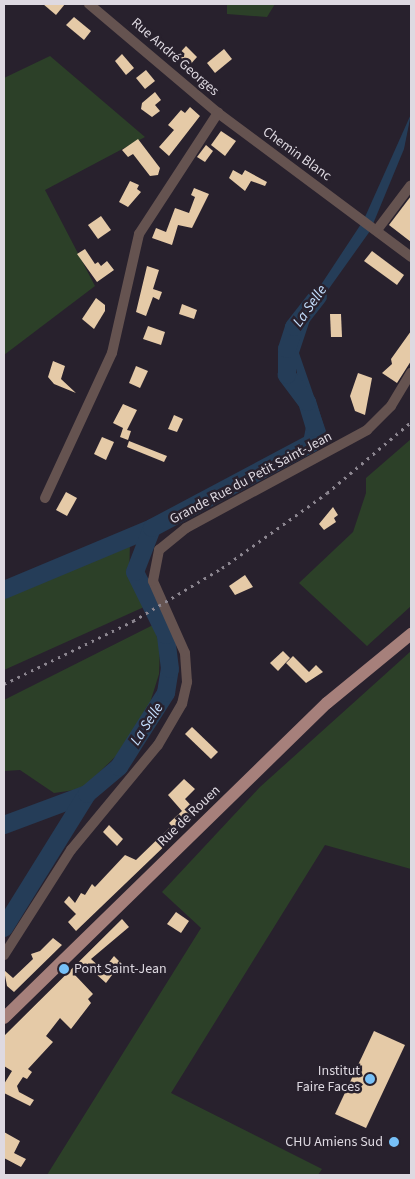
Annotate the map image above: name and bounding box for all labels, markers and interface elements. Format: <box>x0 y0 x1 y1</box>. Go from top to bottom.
street label: Rue André Georges <box>128 14 222 100</box>
street label: Chemin Blanc <box>259 123 335 185</box>
water label: La Selle <box>289 282 331 330</box>
street label: Grande Rue du Petit Saint-Jean <box>167 428 335 528</box>
water label: La Selle <box>127 699 167 749</box>
street label: Rue de Rouen <box>154 782 224 850</box>
place label: Pont Saint-Jean <box>74 961 167 977</box>
marker: Pont Saint-Jean <box>58 963 70 975</box>
place label: Institut Faire Faces <box>296 1063 360 1096</box>
marker: Institut Faire Faces <box>364 1073 376 1085</box>
place label: CHU Amiens Sud <box>285 1134 383 1150</box>
marker: CHU Amiens Sud <box>387 1135 401 1149</box>

